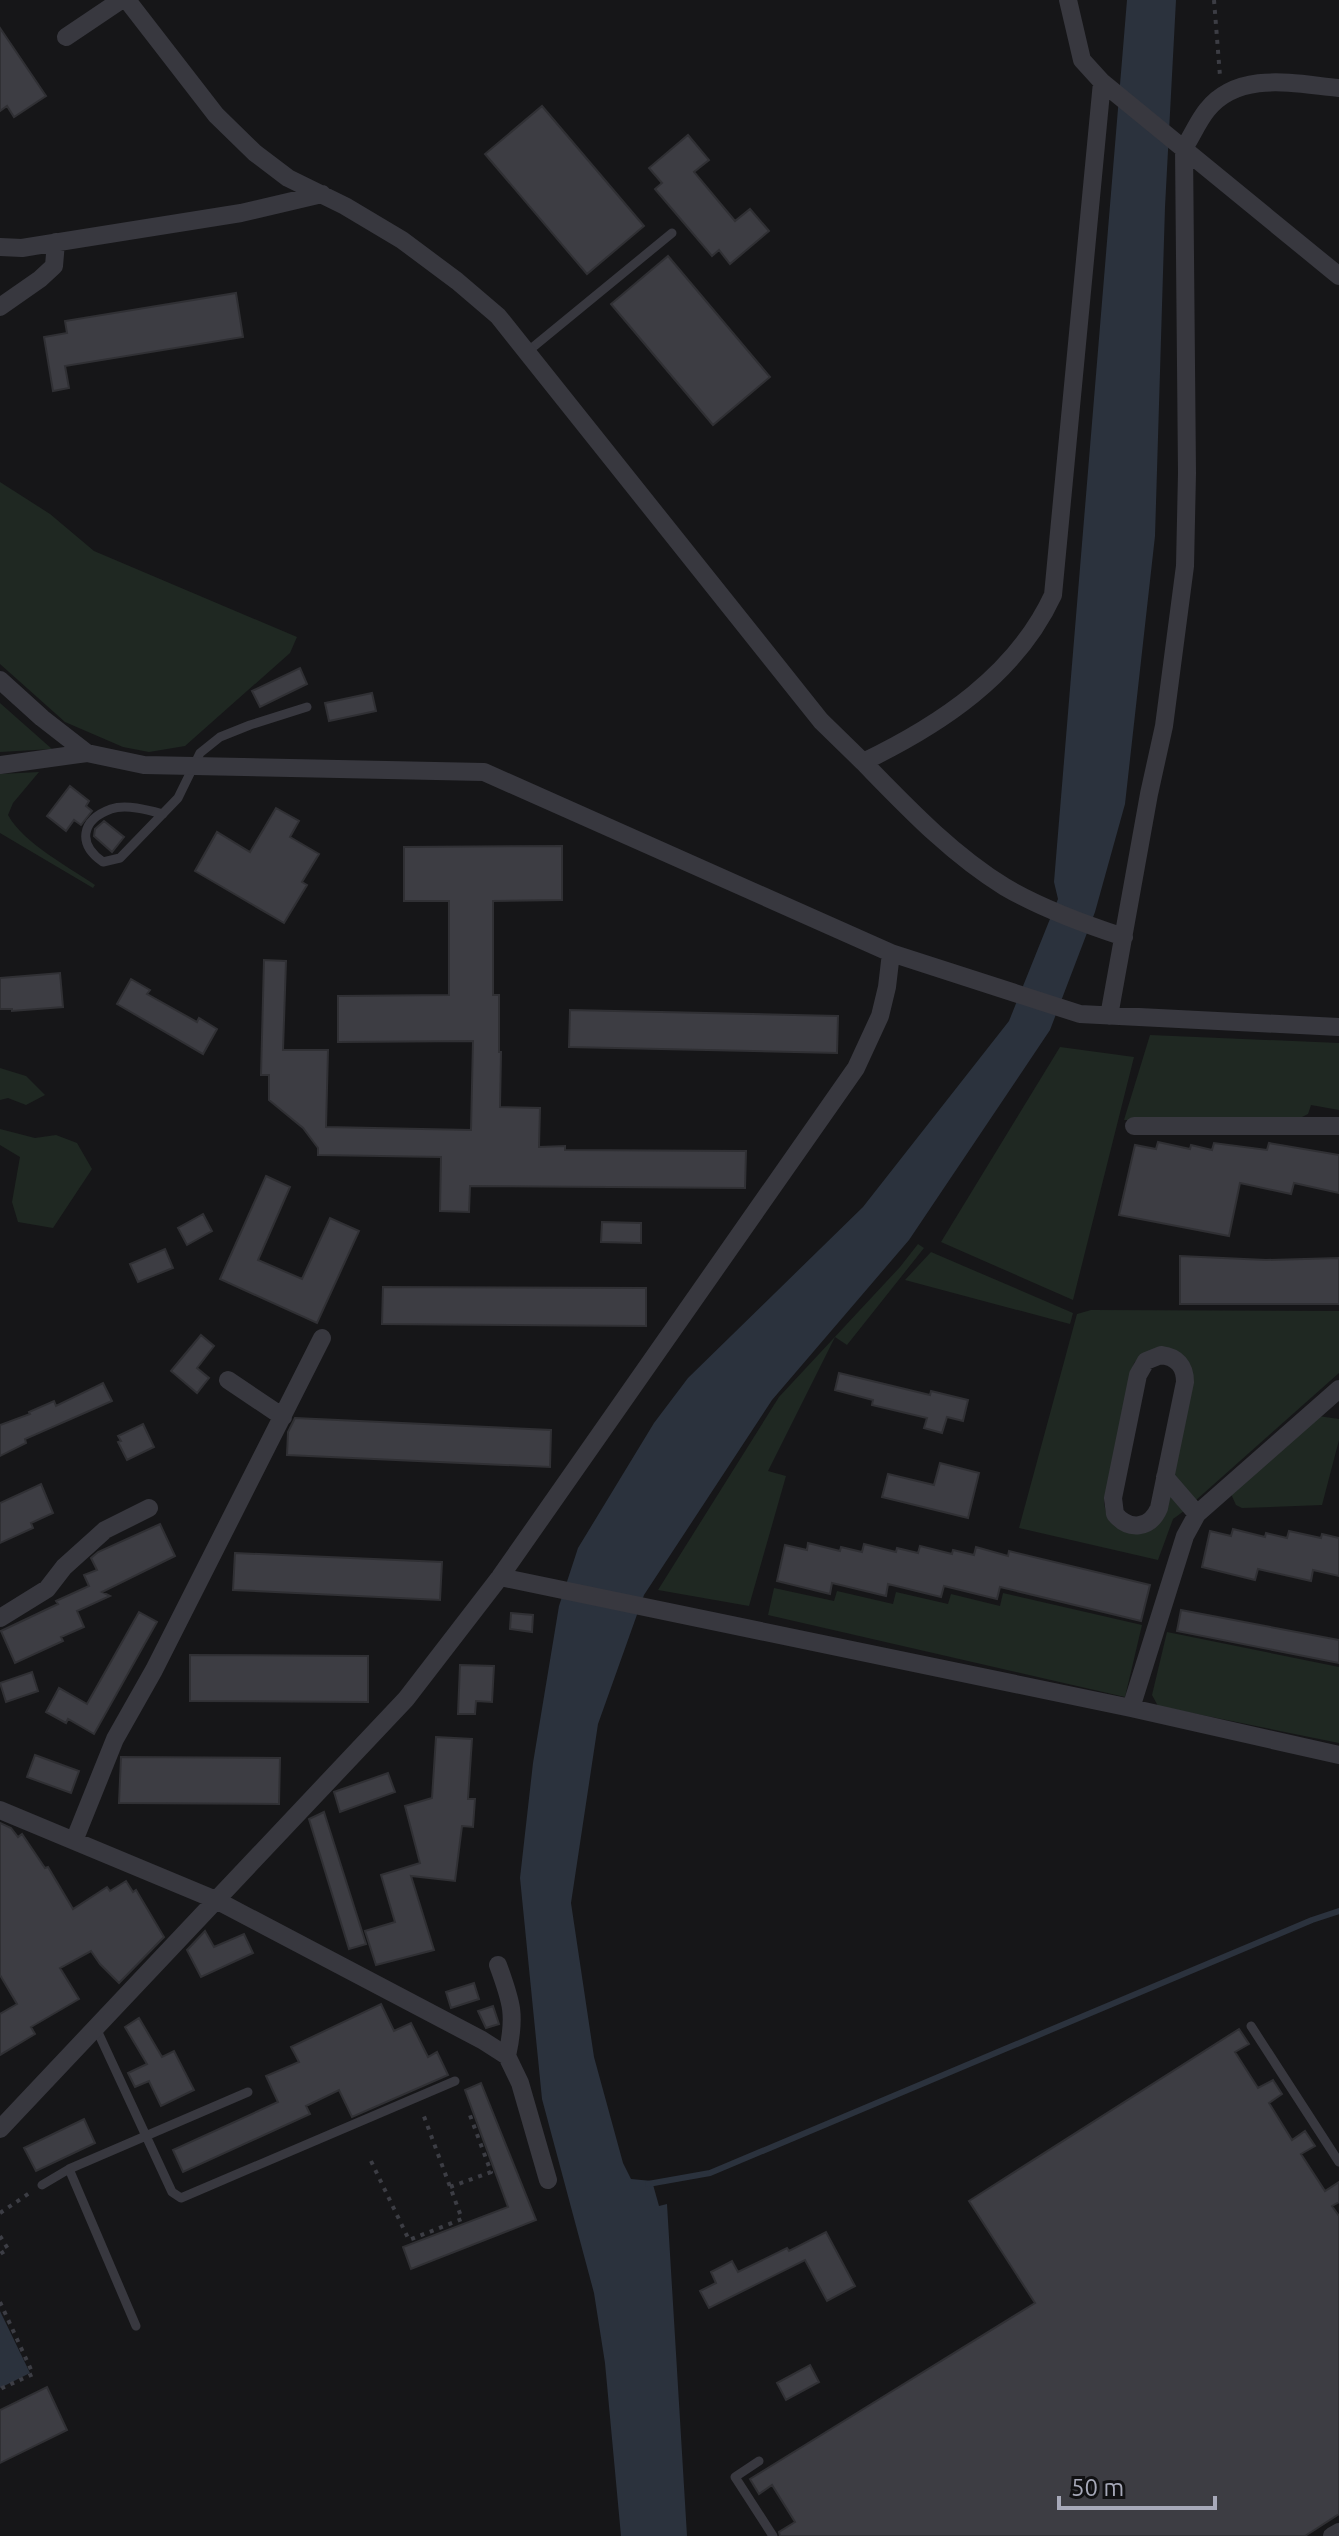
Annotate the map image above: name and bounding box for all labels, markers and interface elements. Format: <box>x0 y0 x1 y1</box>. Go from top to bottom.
scale bar <box>1059 2460 1215 2510</box>
text: 50 m <box>1071 2474 1124 2501</box>

